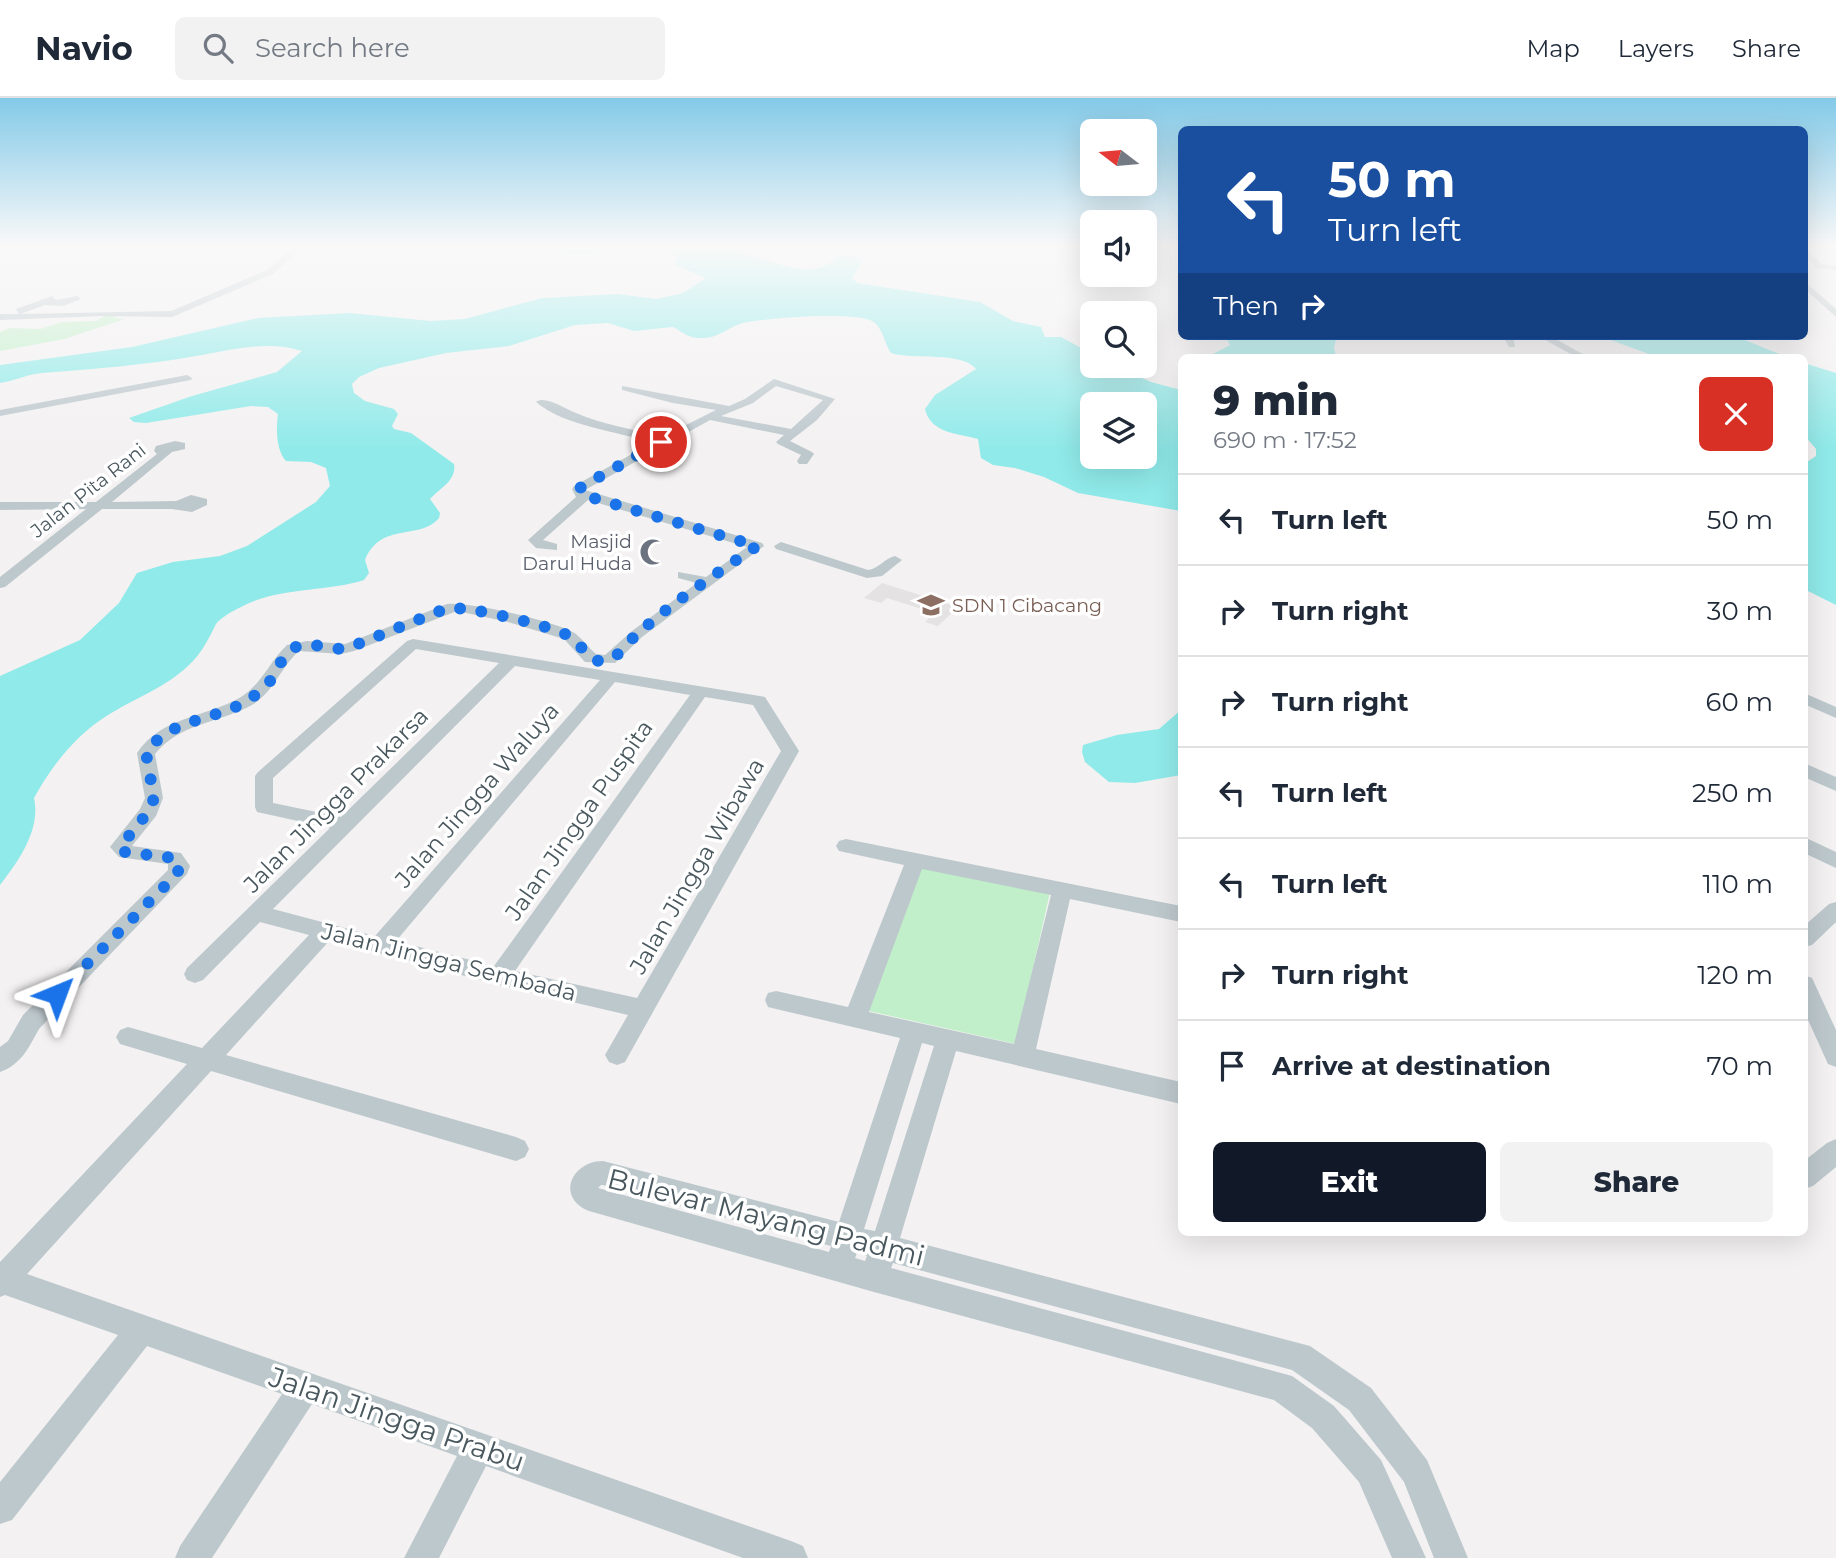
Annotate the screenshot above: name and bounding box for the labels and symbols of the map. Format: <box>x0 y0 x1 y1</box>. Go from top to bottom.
north arrow <box>1080 119 1157 196</box>
pin <box>631 412 691 472</box>
street label: Jalan Pita Rani <box>25 438 150 543</box>
place label: Masjid Darul Huda <box>522 530 632 575</box>
mosque icon: Masjid Darul Huda <box>638 537 668 567</box>
school or university icon: SDN 1 Cibacang <box>916 590 946 620</box>
place label: SDN 1 Cibacang <box>952 594 1102 617</box>
street label: Jalan Jingga Waluya <box>388 697 565 894</box>
street label: Jalan Jingga Prakarsa <box>237 702 434 899</box>
street label: Jalan Jingga Puspita <box>499 714 659 926</box>
street label: Jalan Jingga Wibawa <box>623 753 770 980</box>
street label: Jalan Jingga Sembada <box>318 917 579 1007</box>
position arrow <box>20 957 94 1031</box>
street label: Bulevar Mayang Padmi <box>604 1161 928 1273</box>
street label: Jalan Jingga Prabu <box>264 1359 529 1479</box>

